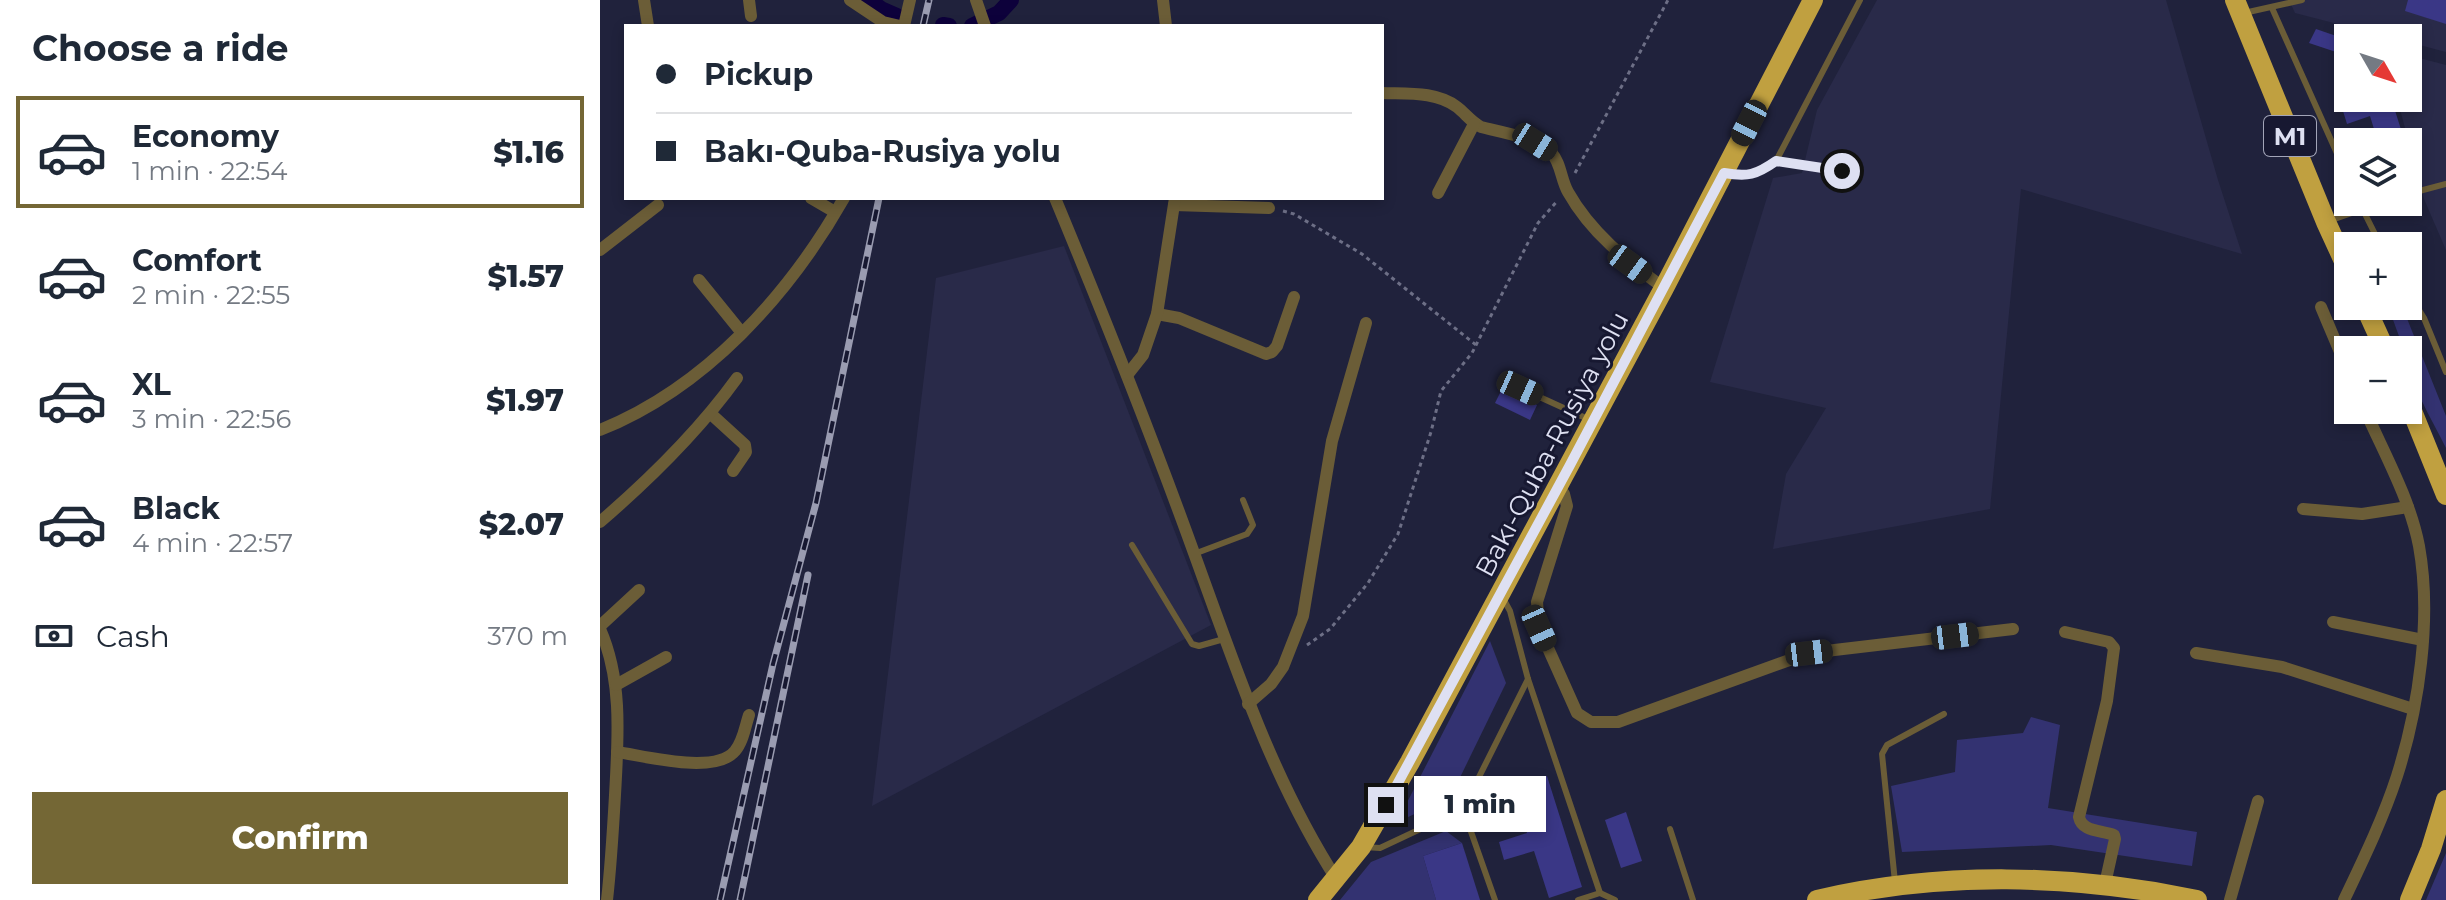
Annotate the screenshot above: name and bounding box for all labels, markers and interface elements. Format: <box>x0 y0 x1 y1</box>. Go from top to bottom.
north arrow <box>2334 24 2422 112</box>
map controls <box>2334 24 2422 424</box>
text: Choose a ride <box>32 26 289 70</box>
text: Pickup <box>704 56 813 93</box>
car <box>1727 96 1771 150</box>
icon: car <box>36 116 108 188</box>
road number: M1 <box>2264 116 2316 156</box>
text: Economy <box>132 118 279 155</box>
car <box>1508 119 1562 165</box>
button: layers <box>2334 128 2422 216</box>
text: Bakı-Quba-Rusiya yolu <box>704 133 1061 170</box>
text: $1.16 <box>493 134 564 171</box>
route start <box>1824 153 1860 189</box>
text: 1 min · 22:54 <box>132 155 287 187</box>
button: + <box>2334 232 2422 320</box>
icon: car <box>36 240 108 312</box>
car <box>1604 240 1656 288</box>
text: Comfort <box>132 242 262 279</box>
text: $1.57 <box>487 258 564 295</box>
text: 2 min · 22:55 <box>132 279 290 311</box>
street label: Bakı-Quba-Rusiya yolu <box>1468 306 1636 582</box>
button: − <box>2334 336 2422 424</box>
icon: car <box>36 364 108 436</box>
text: XL <box>132 366 171 403</box>
car <box>1493 367 1547 409</box>
text: $1.97 <box>486 382 564 419</box>
text: 3 min · 22:56 <box>132 403 291 435</box>
icon: car <box>36 488 108 560</box>
text: Black <box>132 490 220 527</box>
text: $2.07 <box>479 506 564 543</box>
text: 4 min · 22:57 <box>132 527 293 559</box>
car <box>1518 601 1560 655</box>
icon: cash <box>32 614 76 658</box>
text: Cash <box>96 618 170 655</box>
text: 370 m <box>487 620 568 652</box>
car <box>1930 621 1980 651</box>
car <box>1784 638 1834 668</box>
callout: 1 min <box>1414 777 1546 833</box>
route end <box>1368 787 1404 823</box>
text: 1 min <box>1444 788 1516 820</box>
button: Confirm <box>32 792 568 884</box>

